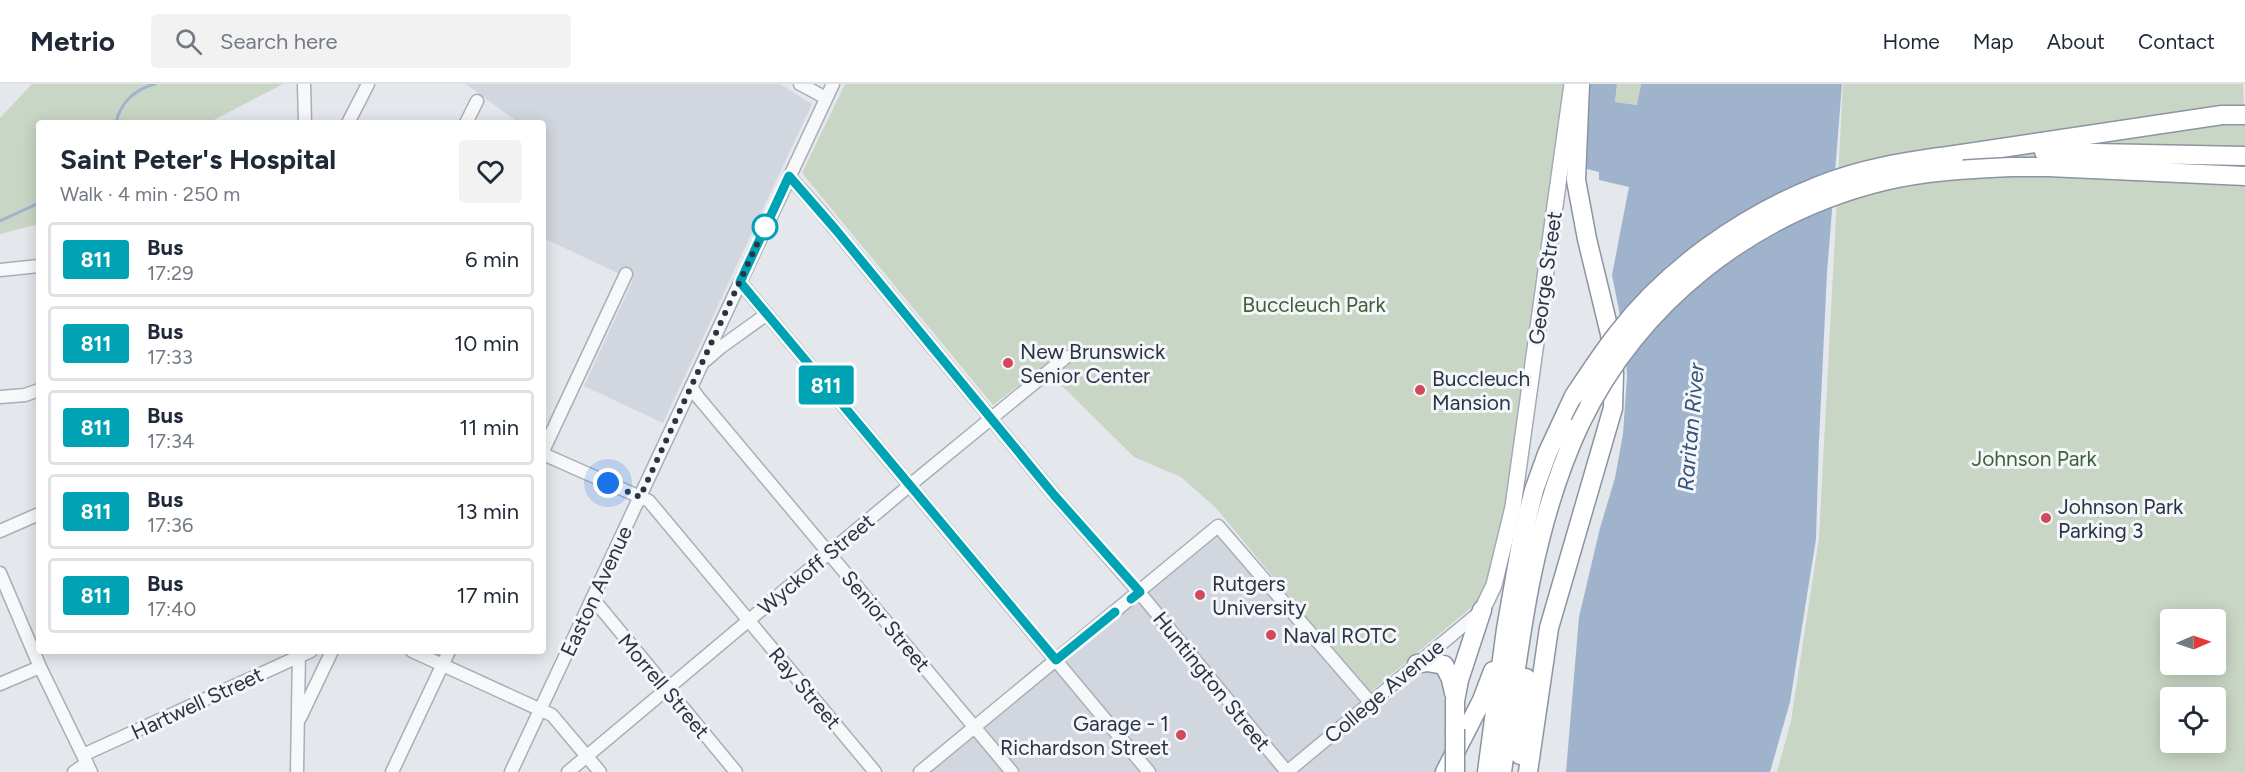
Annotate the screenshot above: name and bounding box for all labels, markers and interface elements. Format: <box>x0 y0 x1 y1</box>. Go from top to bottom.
search box <box>151 14 571 68</box>
text: Metrio <box>30 24 115 58</box>
icon: search <box>172 25 205 58</box>
text: Search here <box>220 28 338 55</box>
text: Home <box>1883 29 1940 54</box>
text: Map <box>1973 29 2014 54</box>
text: About <box>2047 29 2105 54</box>
text: Contact <box>2138 29 2215 54</box>
button: heart <box>459 140 522 203</box>
text: Saint Peter's Hospital <box>60 142 336 176</box>
text: Walk · 4 min · 250 m <box>60 182 240 206</box>
street label: George Street <box>1523 210 1567 346</box>
unlabelled marker <box>752 214 778 240</box>
text: Bus <box>147 234 183 261</box>
text: 6 min <box>465 246 519 273</box>
text: 811 <box>81 247 111 272</box>
text: 17:29 <box>147 261 194 285</box>
park label: Buccleuch Park <box>1242 292 1386 317</box>
text: Bus <box>147 318 183 345</box>
text: 10 min <box>454 330 519 357</box>
text: 811 <box>81 331 111 356</box>
place label: New Brunswick Senior Center <box>1020 339 1166 388</box>
text: 17:33 <box>147 345 193 369</box>
marker: New Brunswick Senior Center <box>1001 356 1015 370</box>
water label: Raritan River <box>1672 361 1710 492</box>
line badge: 811 <box>792 366 860 404</box>
place label: Buccleuch Mansion <box>1432 366 1530 415</box>
text: 811 <box>811 373 841 398</box>
marker: Buccleuch Mansion <box>1413 383 1427 397</box>
text: Bus <box>147 402 183 429</box>
text: 11 min <box>459 414 519 441</box>
text: 811 <box>81 415 111 440</box>
text: 17:34 <box>147 429 194 453</box>
park label: Johnson Park <box>1971 446 2097 471</box>
your location <box>593 468 623 498</box>
text: Bus <box>147 486 183 513</box>
place label: Johnson Park Parking 3 <box>2058 494 2184 543</box>
text: 13 min <box>456 498 519 525</box>
text: 811 <box>81 499 111 524</box>
street label: Wyckoff Street <box>753 508 879 620</box>
marker: Johnson Park Parking 3 <box>2039 511 2053 525</box>
text: 17:36 <box>147 513 193 537</box>
street label: Easton Avenue <box>555 522 637 660</box>
street label: Senior Street <box>837 565 936 677</box>
text: Bus <box>147 570 183 597</box>
place label: Rutgers University <box>1212 571 1306 620</box>
text: 17 min <box>457 582 519 609</box>
text: 811 <box>81 583 111 608</box>
marker: Rutgers University <box>1193 588 1207 602</box>
text: 17:40 <box>147 597 196 621</box>
street label: Huntington Street <box>1148 606 1276 756</box>
north arrow <box>2160 609 2226 675</box>
map controls <box>2160 609 2226 753</box>
place label: Naval ROTC <box>1283 623 1397 648</box>
marker: Naval ROTC <box>1264 628 1278 642</box>
street label: Morrell Street <box>613 629 715 743</box>
street label: College Avenue <box>1319 634 1449 748</box>
street label: Ray Street <box>764 642 846 734</box>
street label: Hartwell Street <box>127 662 267 744</box>
button: locate <box>2160 687 2226 753</box>
place label: Garage - 1 Richardson Street <box>1000 711 1169 760</box>
marker: Garage - 1 Richardson Street <box>1174 728 1188 742</box>

